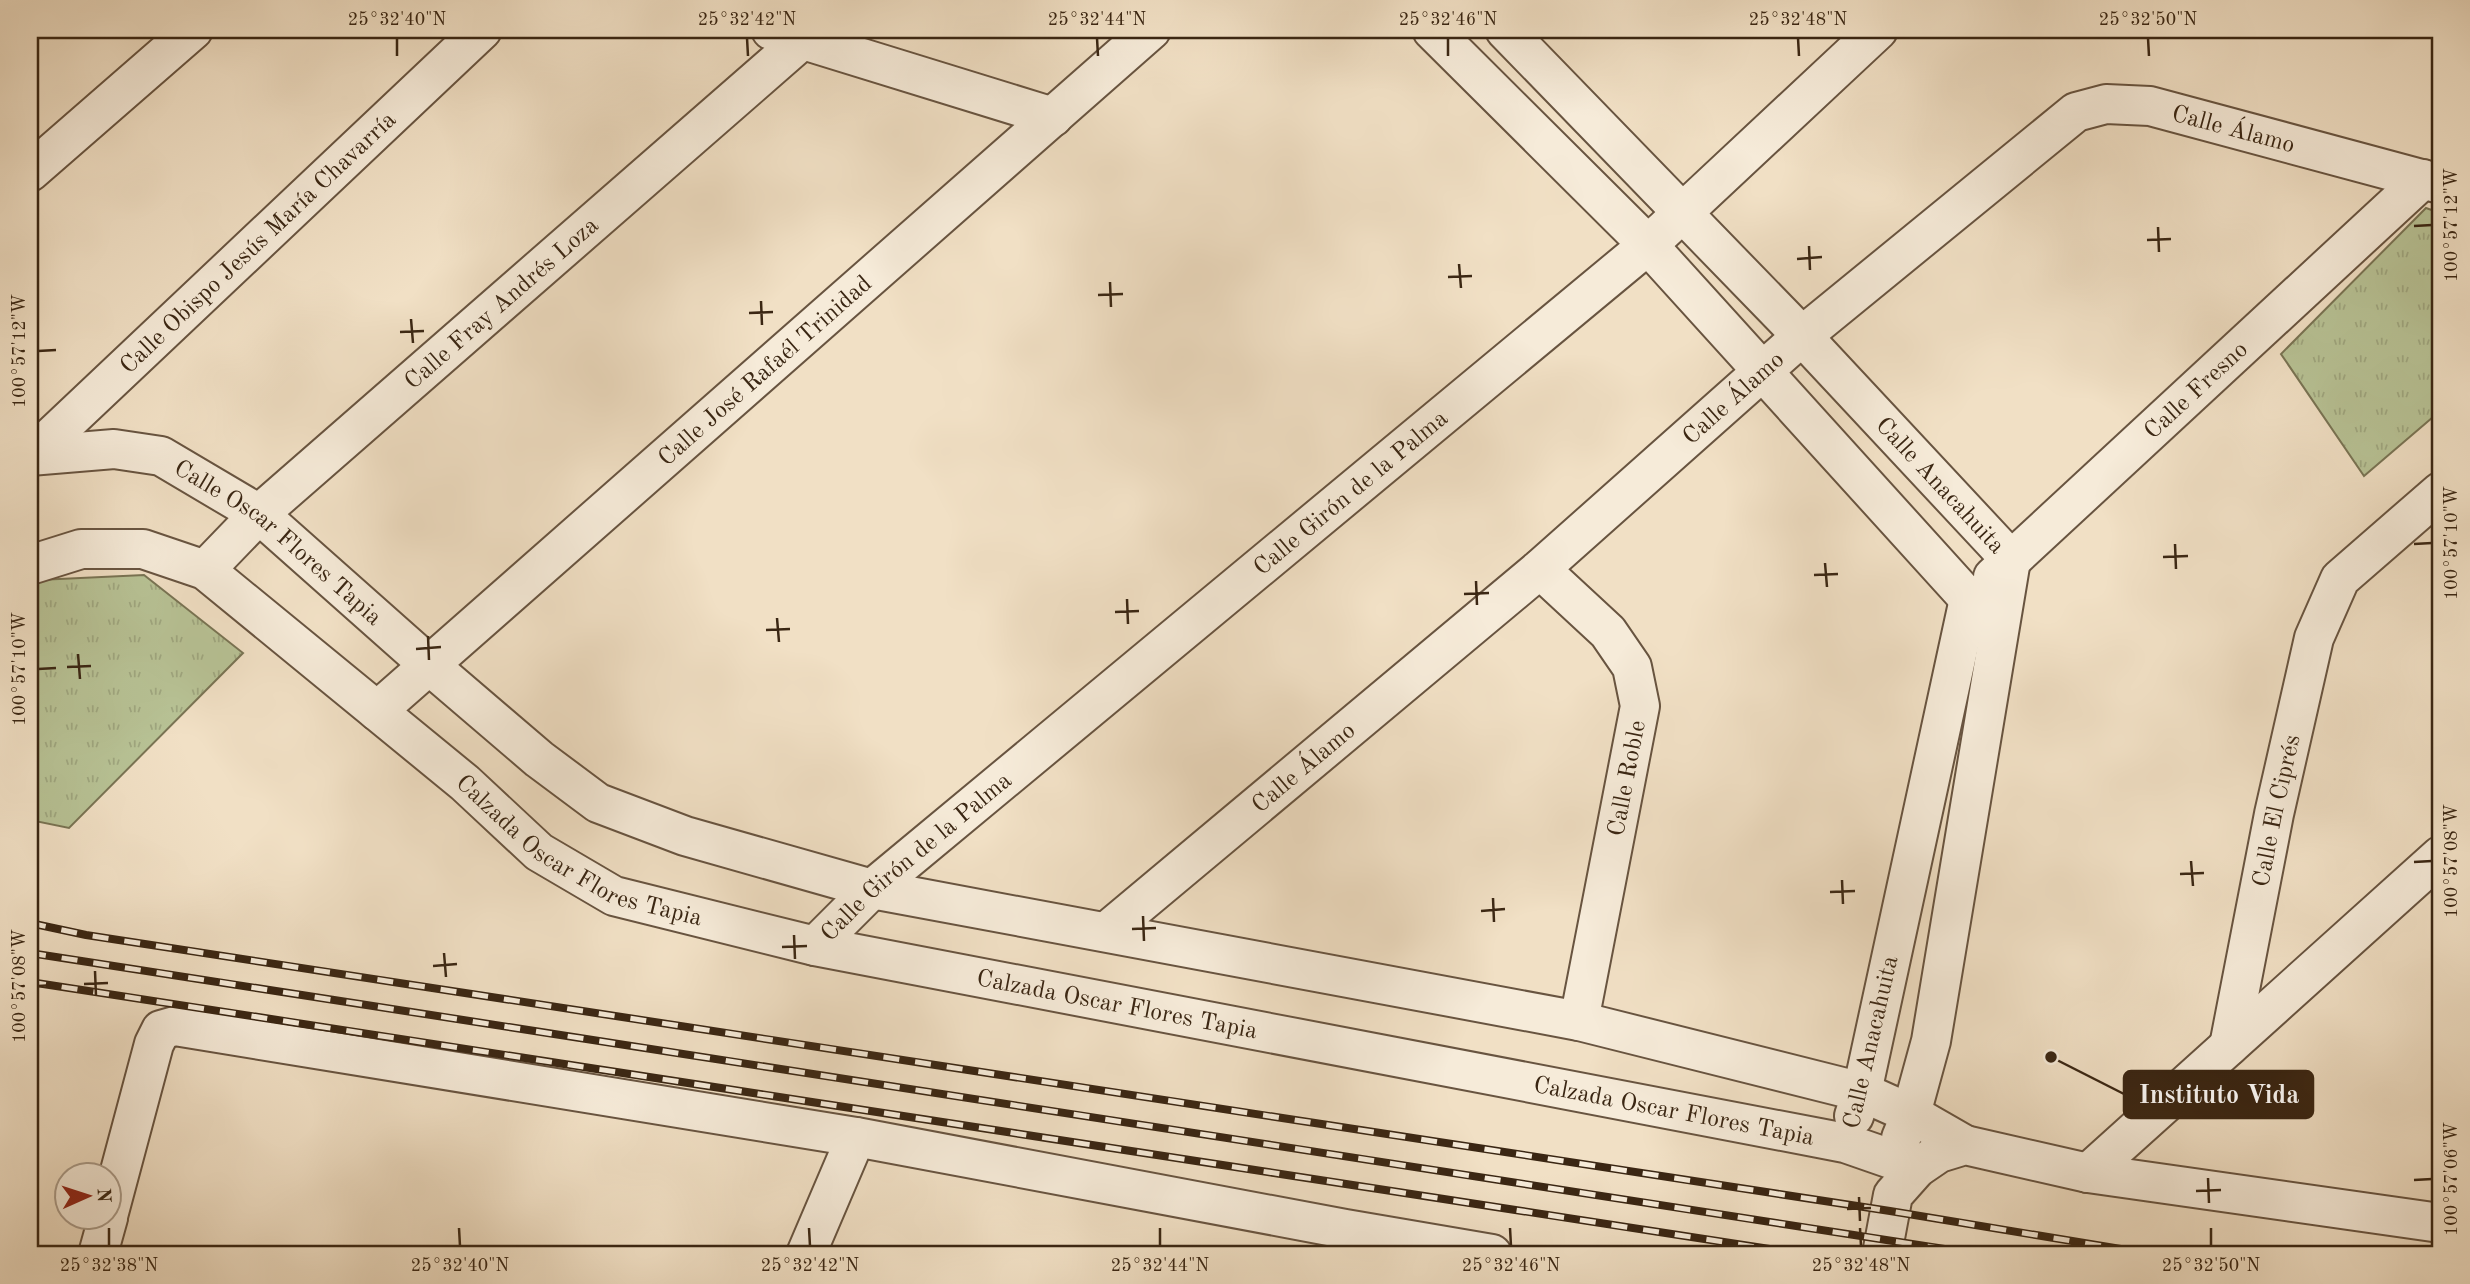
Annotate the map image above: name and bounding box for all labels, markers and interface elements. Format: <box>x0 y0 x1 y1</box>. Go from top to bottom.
text: 25°32'40"N <box>348 11 446 29</box>
text: 25°32'42"N <box>698 11 796 29</box>
text: 25°32'44"N <box>1048 11 1146 29</box>
text: 25°32'46"N <box>1399 11 1497 29</box>
text: 25°32'48"N <box>1749 11 1847 29</box>
text: 25°32'50"N <box>2099 11 2197 29</box>
street label: Calle Álamo <box>2169 102 2297 158</box>
street label: Calle Obispo Jesús María Chavarría <box>116 108 401 379</box>
text: 100°57'12"W <box>2443 168 2461 282</box>
street label: Calle Fray Andrés Loza <box>401 214 604 395</box>
street label: Calle José Rafaél Trinidad <box>655 272 877 471</box>
text: 100°57'12"W <box>11 294 29 408</box>
street label: Calle Fresno <box>2141 338 2253 444</box>
street label: Calle Álamo <box>1679 348 1789 450</box>
street label: Calle Girón de la Palma <box>1250 407 1453 581</box>
street label: Calle Anacahuita <box>1870 413 2009 559</box>
street label: Calle Oscar Flores Tapia <box>170 457 386 631</box>
text: 100°57'10"W <box>2443 486 2461 600</box>
text: 100°57'10"W <box>11 612 29 726</box>
street label: Calle Roble <box>1605 718 1651 838</box>
street label: Calle Álamo <box>1248 719 1361 818</box>
street label: Calle El Ciprés <box>2250 733 2306 889</box>
street label: Calle Girón de la Palma <box>817 769 1017 947</box>
street label: Calzada Oscar Flores Tapia <box>451 771 704 931</box>
text: 100°57'08"W <box>2443 804 2461 918</box>
text: 100°57'08"W <box>11 929 29 1043</box>
street label: Calle Anacahuita <box>1840 954 1904 1131</box>
street label: Calzada Oscar Flores Tapia <box>974 967 1259 1044</box>
callout: Instituto Vida <box>2124 1071 2313 1118</box>
street label: Calzada Oscar Flores Tapia <box>1531 1074 1816 1151</box>
text: Instituto Vida <box>2138 1083 2300 1109</box>
text: 100°57'06"W <box>2443 1122 2461 1236</box>
north arrow <box>52 1162 122 1232</box>
text: N <box>93 1187 112 1203</box>
text: 25°32'38"N <box>60 1257 158 1275</box>
text: 25°32'40"N <box>411 1257 509 1275</box>
text: 25°32'42"N <box>761 1257 859 1275</box>
text: 25°32'44"N <box>1111 1257 1209 1275</box>
text: 25°32'46"N <box>1462 1257 1560 1275</box>
text: 25°32'48"N <box>1812 1257 1910 1275</box>
text: 25°32'50"N <box>2162 1257 2260 1275</box>

